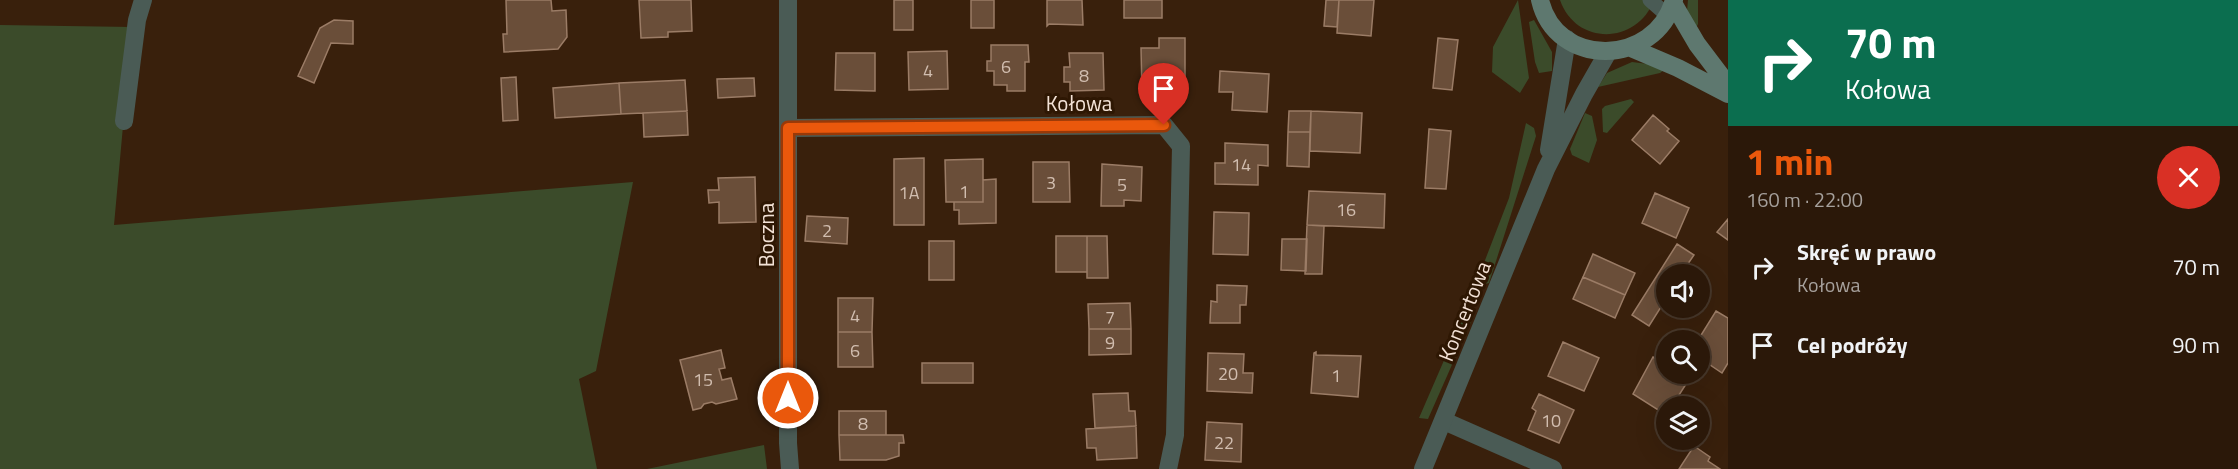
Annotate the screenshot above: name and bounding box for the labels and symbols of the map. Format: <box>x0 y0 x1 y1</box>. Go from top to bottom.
house number: 6 <box>1001 53 1011 80</box>
house number: 4 <box>923 57 933 84</box>
house number: 8 <box>1079 62 1089 89</box>
pin <box>1138 63 1189 125</box>
street label: Kołowa <box>1046 87 1113 119</box>
house number: 14 <box>1231 151 1251 178</box>
house number: 3 <box>1046 169 1056 196</box>
house number: 5 <box>1117 171 1127 198</box>
house number: 1 <box>959 178 969 205</box>
house number: 1A <box>899 179 920 206</box>
house number: 16 <box>1336 196 1356 223</box>
street label: Boczna <box>750 202 782 267</box>
house number: 2 <box>822 217 832 244</box>
street label: Koncertowa <box>1429 256 1499 366</box>
house number: 4 <box>850 302 860 329</box>
house number: 7 <box>1105 304 1115 331</box>
house number: 9 <box>1105 329 1115 356</box>
house number: 6 <box>850 337 860 364</box>
house number: 20 <box>1218 360 1238 387</box>
house number: 1 <box>1331 362 1341 389</box>
house number: 15 <box>693 366 713 393</box>
position arrow <box>756 366 820 430</box>
house number: 10 <box>1541 407 1561 434</box>
house number: 8 <box>858 410 868 437</box>
house number: 22 <box>1214 429 1234 456</box>

